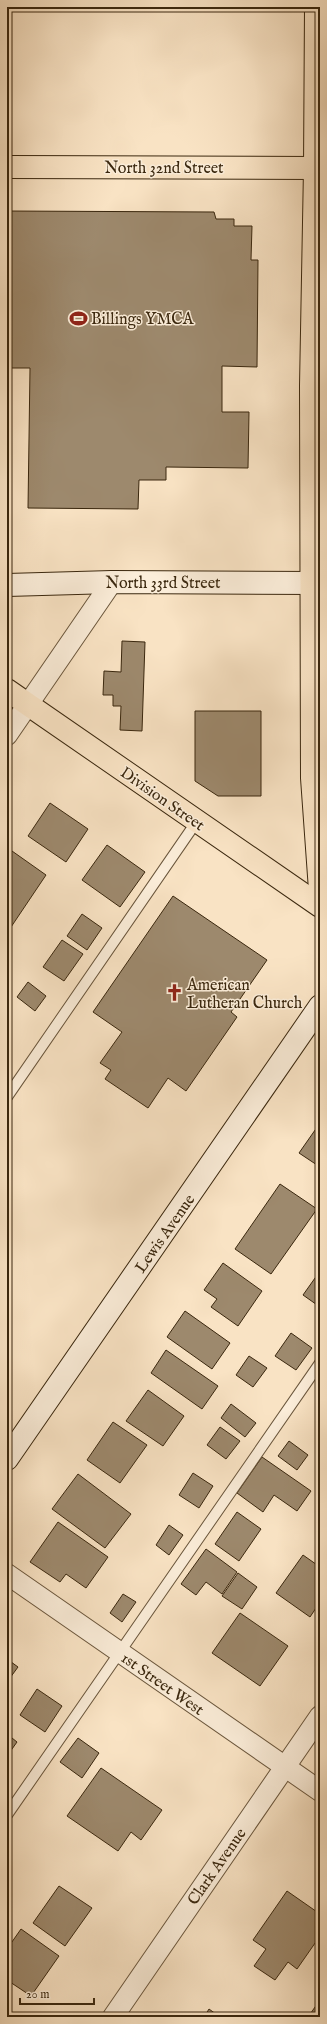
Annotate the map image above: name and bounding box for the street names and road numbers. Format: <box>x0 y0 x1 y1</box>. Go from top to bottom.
street label: North 32nd Street <box>104 159 224 179</box>
street label: North 33rd Street <box>106 574 221 594</box>
street label: Division Street <box>116 763 208 836</box>
street label: Lewis Avenue <box>131 1191 200 1277</box>
street label: 1st Street West <box>116 1649 208 1721</box>
street label: Clark Avenue <box>184 1825 251 1910</box>

